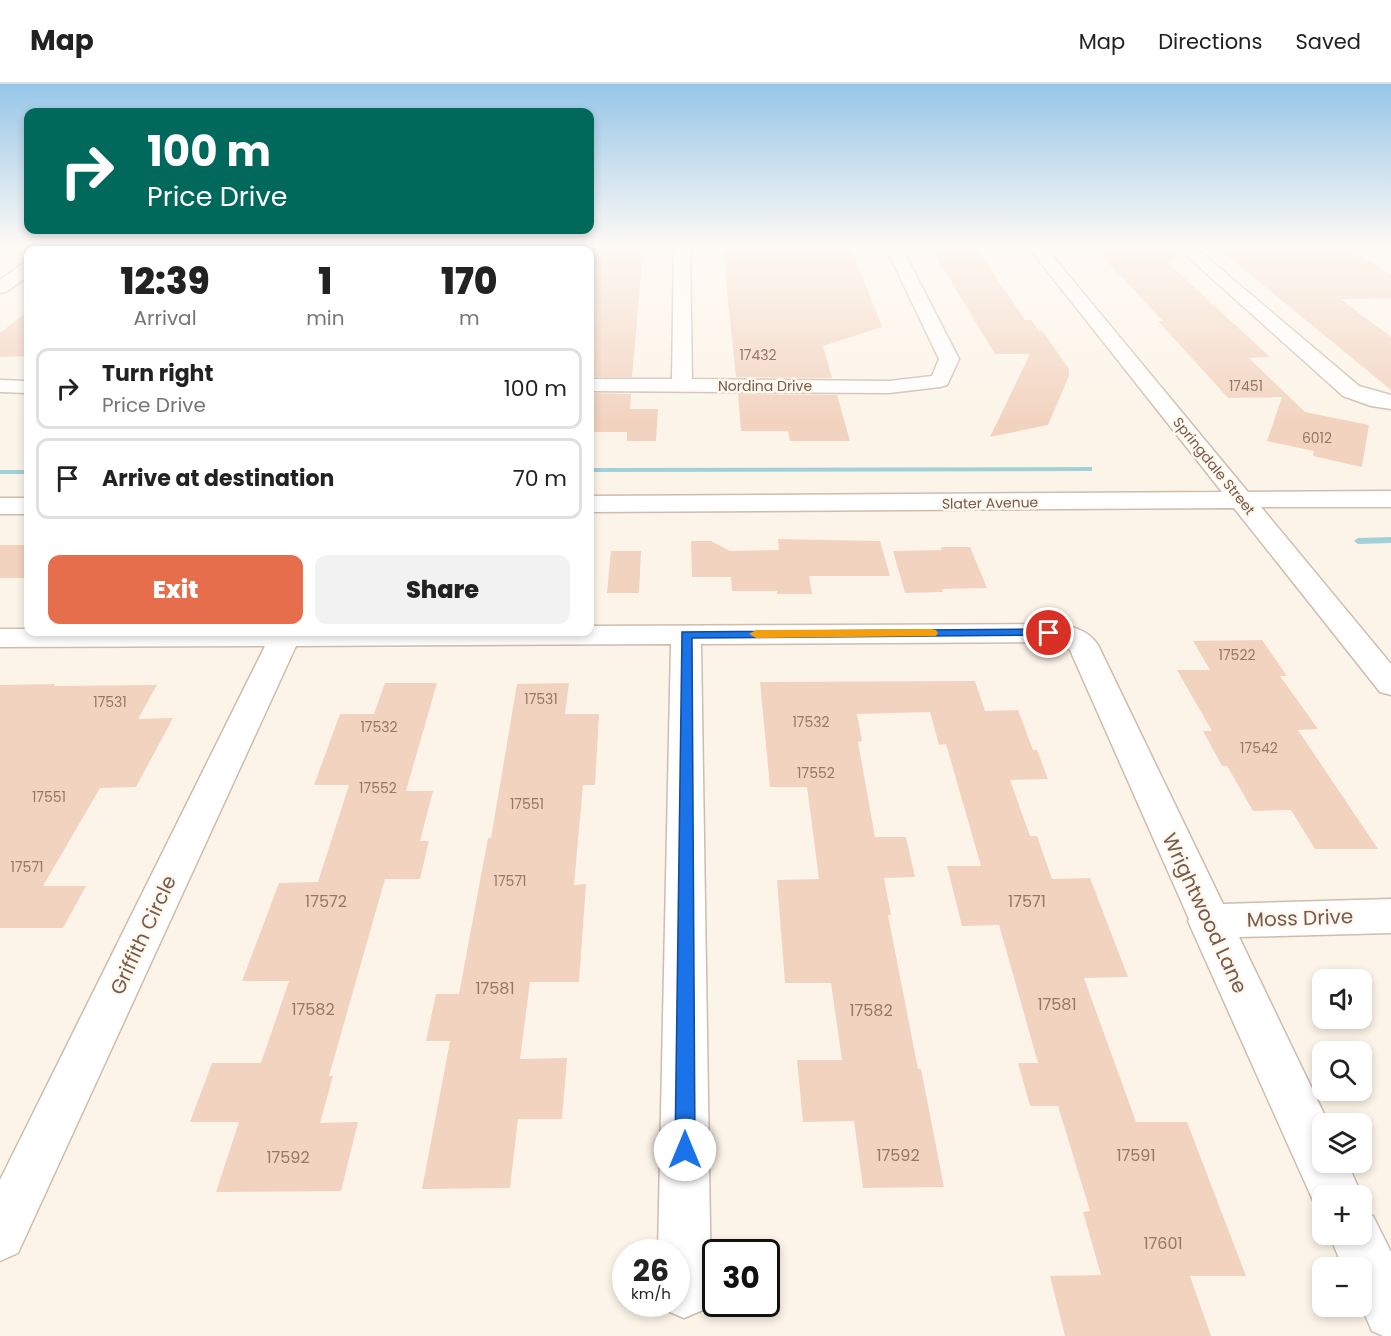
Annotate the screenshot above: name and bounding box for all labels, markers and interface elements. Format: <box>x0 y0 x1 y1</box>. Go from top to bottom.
text: Map <box>30 21 94 60</box>
text: Map <box>1079 27 1125 56</box>
text: Directions <box>1158 27 1262 56</box>
text: Saved <box>1295 27 1361 56</box>
text: 100 m <box>147 122 271 181</box>
icon: right <box>48 132 126 210</box>
text: Price Drive <box>147 178 287 215</box>
text: 12:39 <box>121 256 210 307</box>
text: 1 <box>318 256 332 307</box>
text: 170 <box>441 256 497 307</box>
text: Arrival <box>134 304 197 332</box>
text: min <box>306 304 344 332</box>
text: m <box>459 304 480 332</box>
house number: 17432 <box>739 345 777 365</box>
text: Turn right <box>102 358 213 389</box>
icon: right <box>51 372 84 405</box>
text: 100 m <box>504 373 567 404</box>
street label: Nordina Drive <box>718 376 812 396</box>
house number: 17451 <box>1229 376 1263 396</box>
text: Price Drive <box>102 391 206 419</box>
street label: Springdale Street <box>1168 413 1260 519</box>
house number: 6012 <box>1302 428 1332 448</box>
icon: arrive <box>51 462 84 495</box>
text: Arrive at destination <box>102 463 334 494</box>
text: 70 m <box>513 463 567 494</box>
street label: Slater Avenue <box>942 492 1039 514</box>
button: Exit <box>48 555 303 624</box>
button: Share <box>315 555 570 624</box>
pin <box>1023 607 1074 658</box>
icon: arrive <box>1032 616 1065 649</box>
house number: 17522 <box>1218 645 1256 665</box>
house number: 17531 <box>524 689 558 709</box>
house number: 17531 <box>93 692 127 712</box>
house number: 17532 <box>792 712 830 732</box>
house number: 17532 <box>360 717 398 737</box>
house number: 17542 <box>1240 738 1278 758</box>
house number: 17552 <box>797 763 835 783</box>
house number: 17552 <box>359 778 397 798</box>
house number: 17551 <box>32 787 66 807</box>
house number: 17551 <box>510 794 544 814</box>
street label: Wrightwood Lane <box>1156 828 1254 998</box>
house number: 17571 <box>10 857 44 877</box>
street label: Griffith Circle <box>103 871 183 999</box>
house number: 17571 <box>493 871 527 891</box>
house number: 17572 <box>305 890 347 913</box>
house number: 17571 <box>1008 890 1046 913</box>
street label: Moss Drive <box>1246 902 1354 934</box>
map controls <box>1312 969 1372 1317</box>
button: sound <box>1312 969 1372 1029</box>
house number: 17581 <box>475 977 515 1000</box>
house number: 17581 <box>1037 993 1077 1016</box>
house number: 17582 <box>291 998 335 1021</box>
house number: 17582 <box>849 999 893 1022</box>
button: search <box>1312 1041 1372 1101</box>
button: layers <box>1312 1113 1372 1173</box>
position arrow <box>653 1118 717 1182</box>
house number: 17592 <box>876 1144 920 1167</box>
house number: 17591 <box>1116 1144 1156 1167</box>
house number: 17592 <box>266 1146 310 1169</box>
button: + <box>1312 1185 1372 1245</box>
house number: 17601 <box>1143 1232 1183 1255</box>
speed limit sign: 30 <box>702 1239 780 1317</box>
text: 26 <box>633 1249 669 1292</box>
button: − <box>1312 1257 1372 1317</box>
text: km/h <box>631 1283 671 1304</box>

